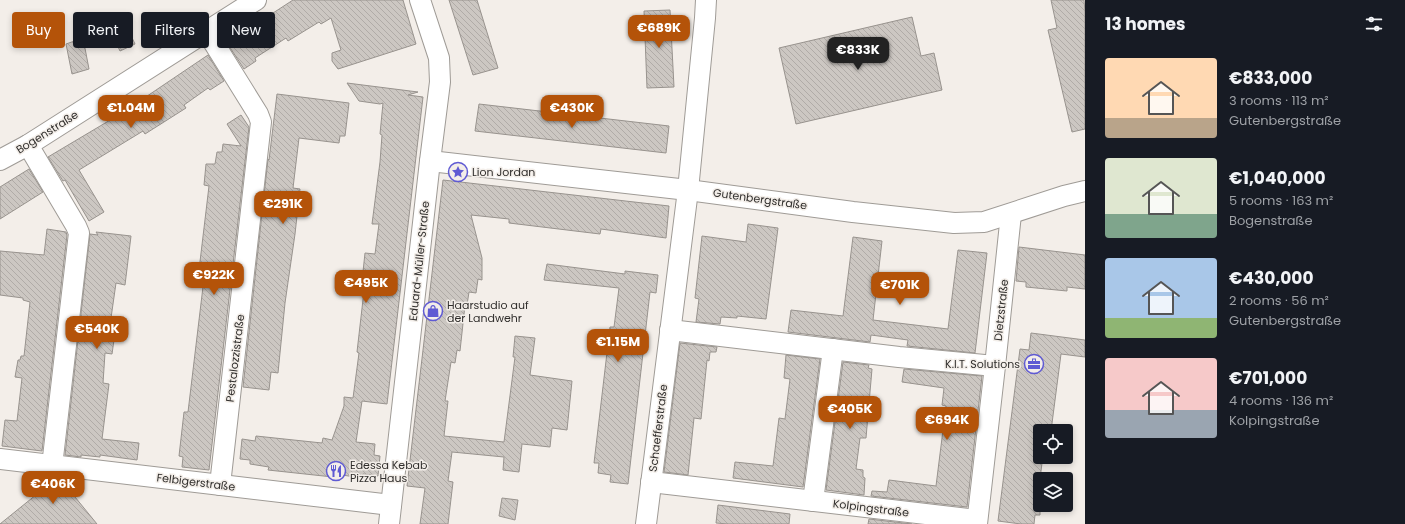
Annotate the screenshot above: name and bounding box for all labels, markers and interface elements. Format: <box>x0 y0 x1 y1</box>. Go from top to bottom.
chip: Buy <box>12 12 65 48</box>
chip: Rent <box>73 12 133 48</box>
chip: Filters <box>141 12 209 48</box>
chip: New <box>217 12 275 48</box>
text: 13 homes <box>1105 12 1186 36</box>
icon: filters <box>1363 13 1385 35</box>
pin: €689K <box>631 15 687 49</box>
text: €689K <box>637 18 681 37</box>
pin: €833K <box>830 37 886 71</box>
text: €833K <box>836 40 880 59</box>
text: €833,000 <box>1229 66 1312 90</box>
icon: home <box>1137 74 1185 122</box>
text: 3 rooms · 113 m² <box>1229 91 1329 110</box>
pin: €1.04M <box>98 95 164 129</box>
pin: €430K <box>544 95 600 129</box>
text: €1.04M <box>107 98 155 117</box>
text: €430K <box>550 98 594 117</box>
street label: Bogenstraße <box>13 106 81 158</box>
text: Gutenbergstraße <box>1229 111 1341 130</box>
place icon: Lion Jordan <box>447 161 469 183</box>
place label: Lion Jordan <box>472 164 535 180</box>
text: €1,040,000 <box>1229 166 1326 190</box>
icon: home <box>1137 174 1185 222</box>
street label: Gutenbergstraße <box>712 184 808 214</box>
pin: €291K <box>255 191 311 225</box>
text: 5 rooms · 163 m² <box>1229 191 1333 210</box>
text: €291K <box>263 194 303 213</box>
street label: Eduard-Müller-Straße <box>405 200 433 322</box>
text: Bogenstraße <box>1229 211 1313 230</box>
pin: €922K <box>186 262 242 296</box>
text: €922K <box>193 265 235 284</box>
text: €430,000 <box>1229 266 1314 290</box>
pin: €495K <box>338 270 394 304</box>
pin: €701K <box>872 272 928 306</box>
text: €495K <box>344 273 388 292</box>
icon: home <box>1137 274 1185 322</box>
text: €701K <box>880 275 920 294</box>
street label: Dietzstraße <box>990 278 1012 342</box>
text: 2 rooms · 56 m² <box>1229 291 1329 310</box>
place label: Haarstudio auf der Landwehr <box>447 297 529 326</box>
shop icon: Haarstudio auf der Landwehr <box>422 300 444 322</box>
text: Gutenbergstraße <box>1229 311 1341 330</box>
street label: Pestalozzistraße <box>222 313 248 403</box>
pin: €540K <box>69 316 125 350</box>
text: €540K <box>74 319 120 338</box>
pin: €1.15M <box>585 329 651 363</box>
text: €1.15M <box>596 332 640 351</box>
office icon: K.I.T. Solutions <box>1023 353 1045 375</box>
place label: K.I.T. Solutions <box>945 356 1020 372</box>
text: €701,000 <box>1229 366 1307 390</box>
icon: home <box>1137 374 1185 422</box>
street label: Schaefferstraße <box>645 383 671 473</box>
text: 4 rooms · 136 m² <box>1229 391 1333 410</box>
pin: €405K <box>822 396 878 430</box>
text: €405K <box>827 399 873 418</box>
pin: €694K <box>919 407 975 441</box>
text: €694K <box>925 410 969 429</box>
text: Kolpingstraße <box>1229 411 1319 430</box>
map controls <box>1033 424 1073 512</box>
button: locate <box>1033 424 1073 464</box>
place label: Edessa Kebab Pizza Haus <box>350 457 427 486</box>
restaurant icon: Edessa Kebab Pizza Haus <box>325 460 347 482</box>
street label: Felbigerstraße <box>156 469 236 495</box>
pin: €406K <box>25 471 81 505</box>
button: layers <box>1033 472 1073 512</box>
text: €406K <box>31 474 75 493</box>
street label: Kolpingstraße <box>832 495 910 521</box>

